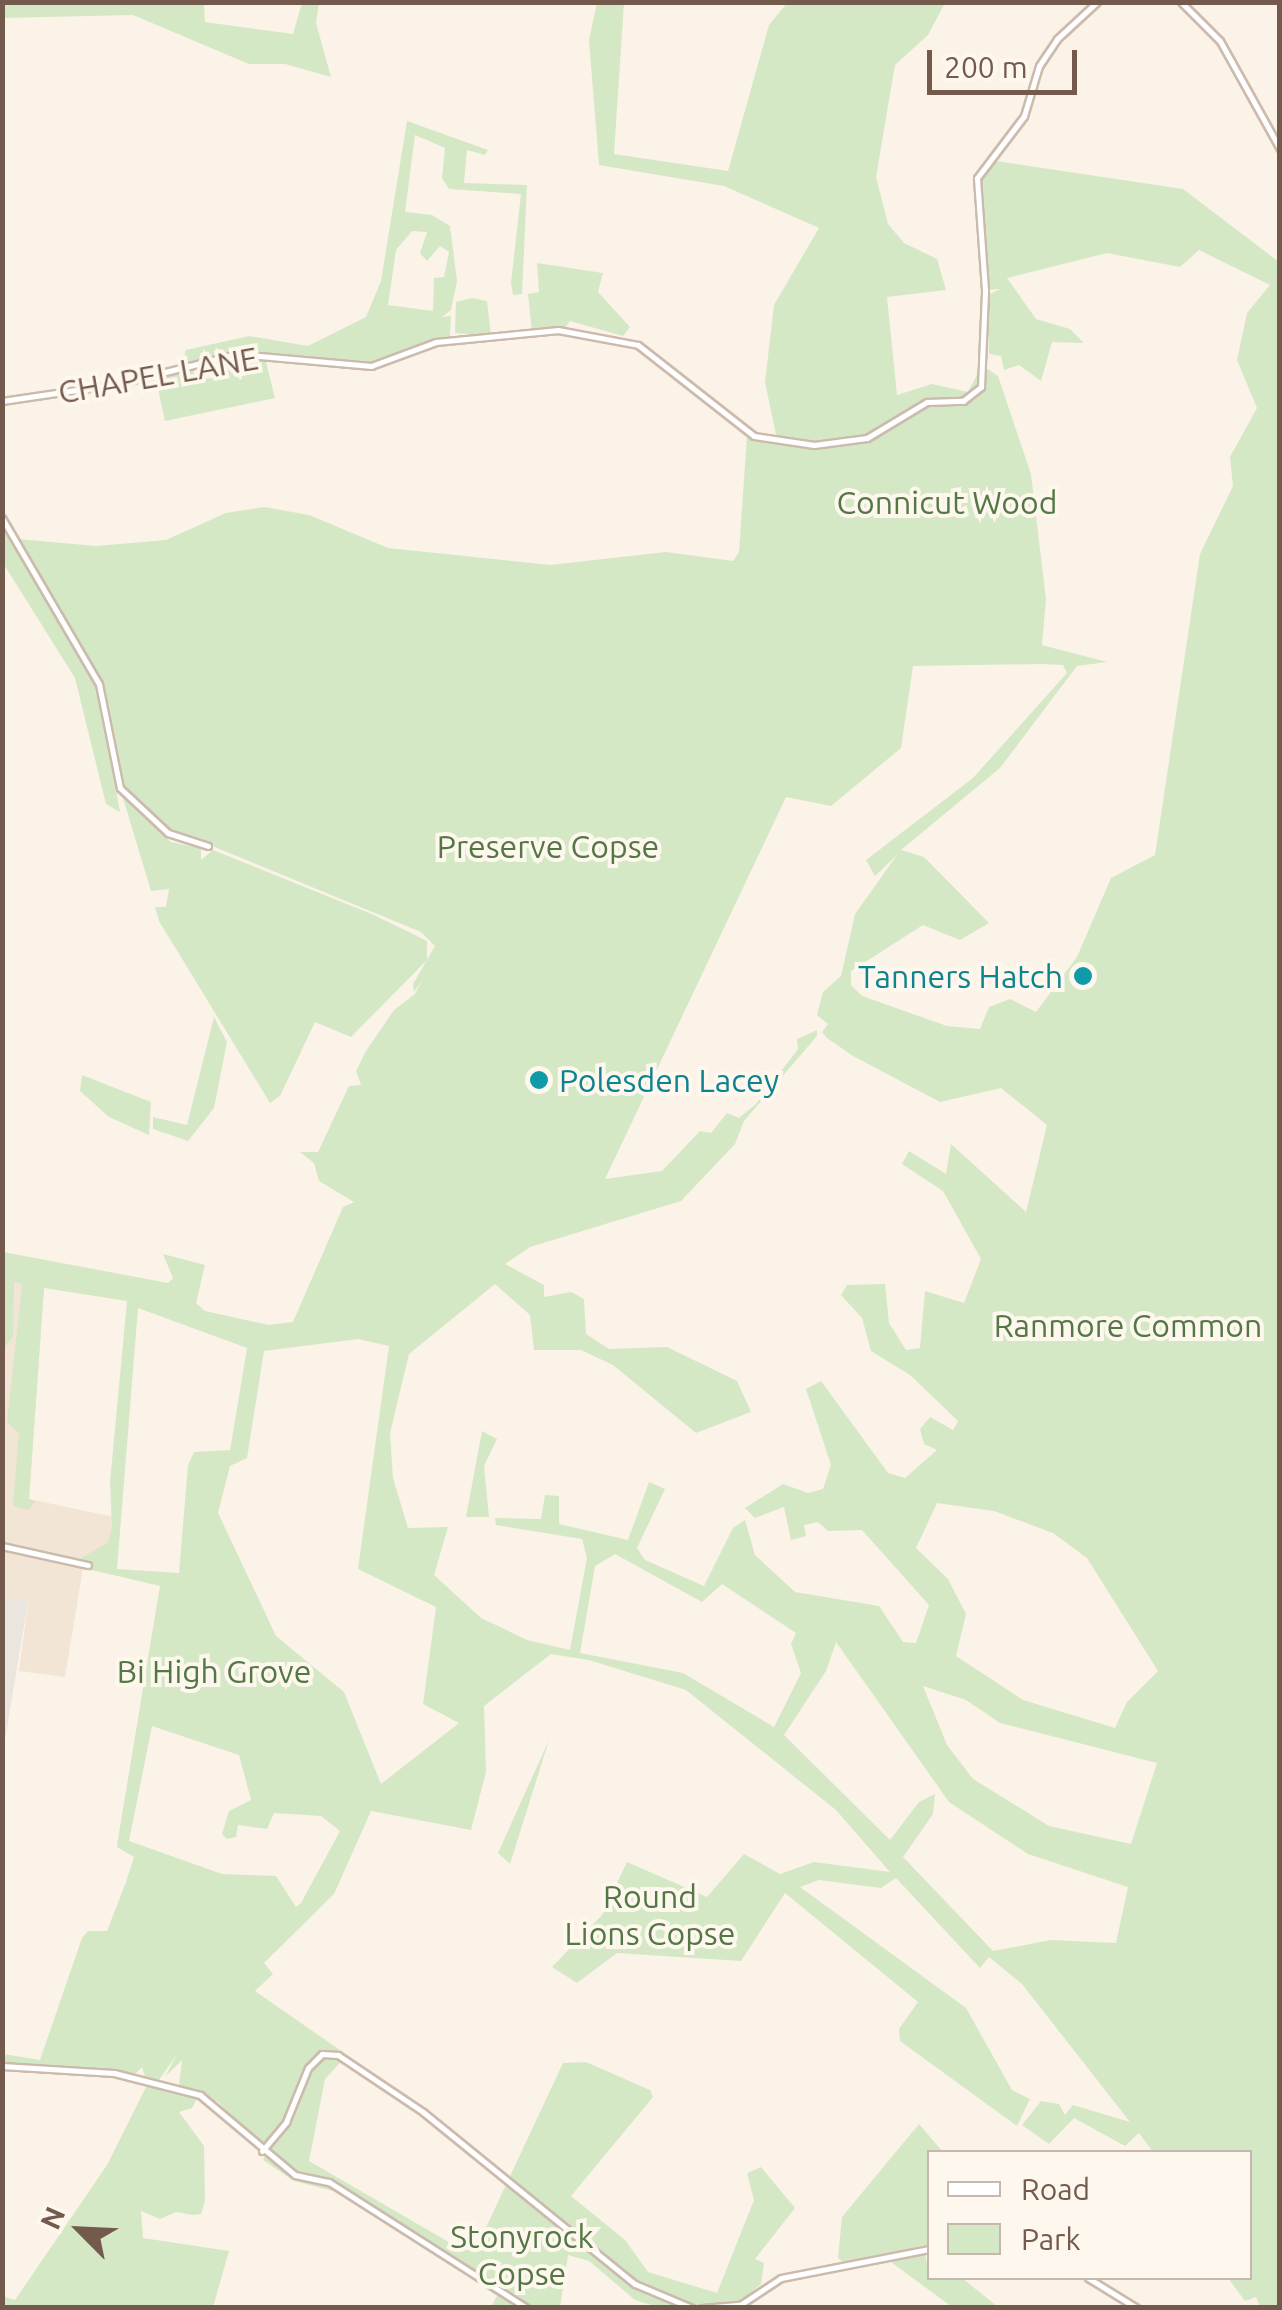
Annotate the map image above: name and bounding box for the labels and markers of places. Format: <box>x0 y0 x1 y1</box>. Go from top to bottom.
place label: Tanners Hatch <box>858 957 1063 995</box>
marker: Tanners Hatch <box>1072 965 1094 987</box>
place label: Polesden Lacey <box>559 1061 779 1099</box>
marker: Polesden Lacey <box>528 1069 550 1091</box>

